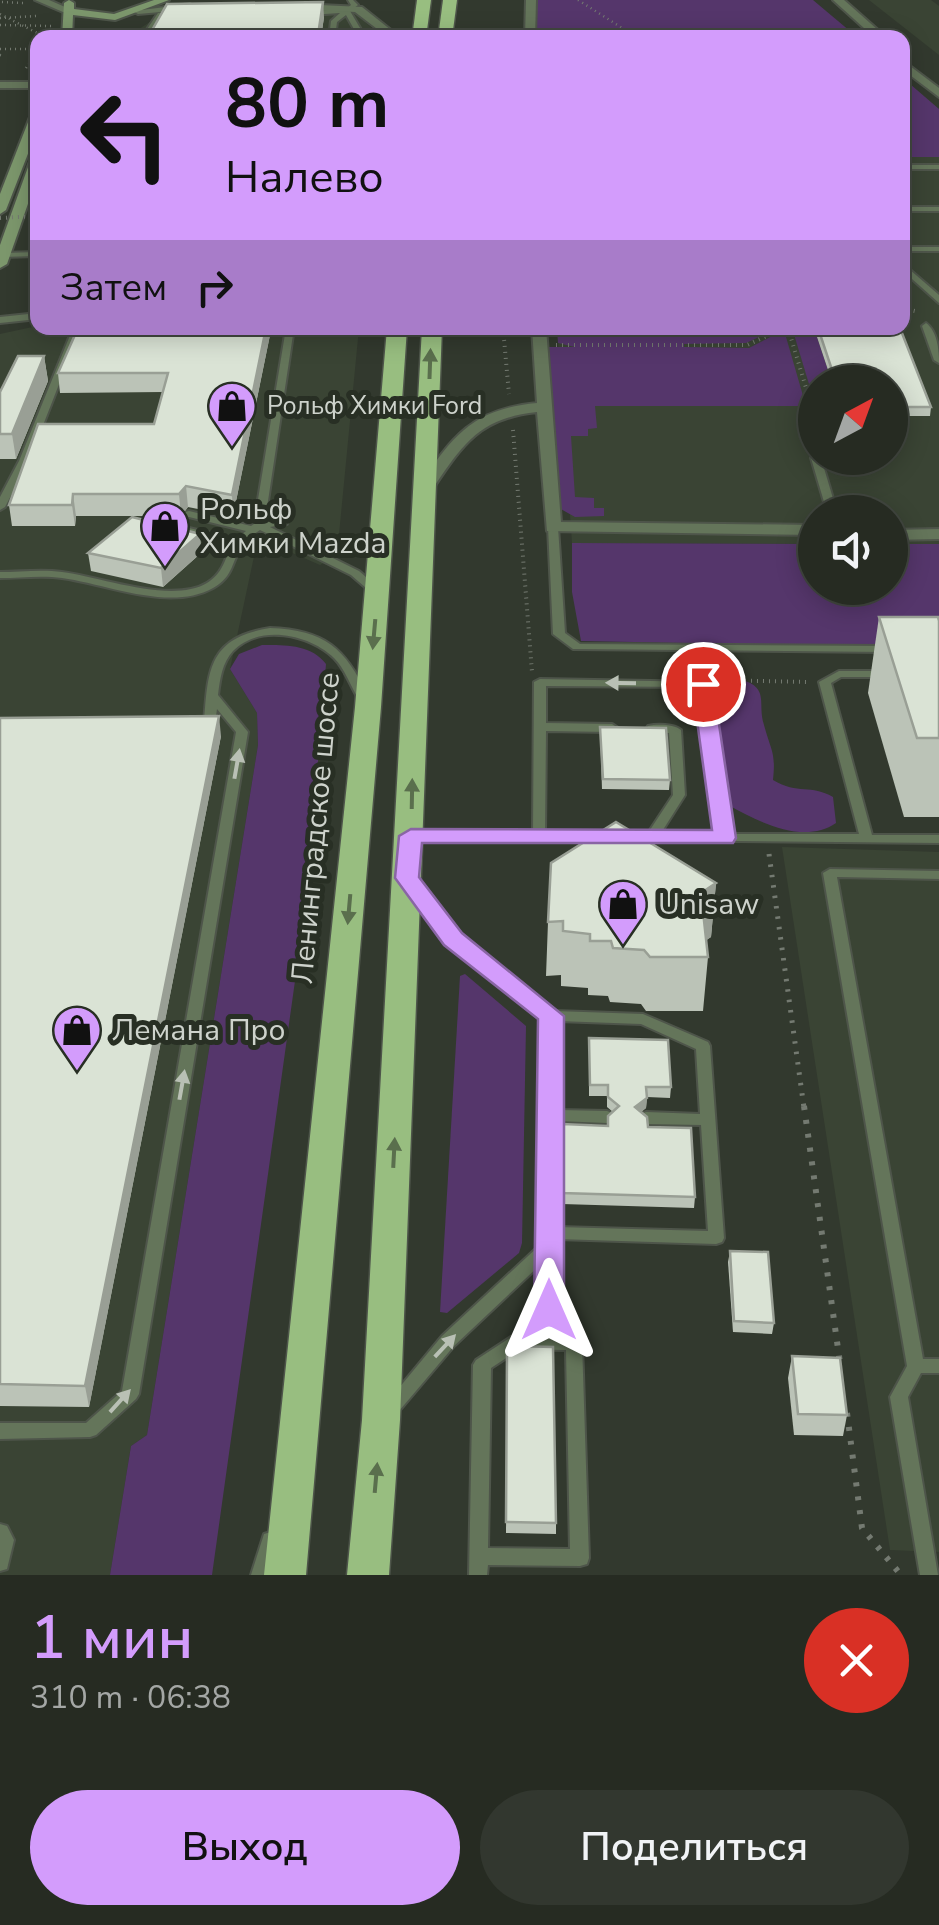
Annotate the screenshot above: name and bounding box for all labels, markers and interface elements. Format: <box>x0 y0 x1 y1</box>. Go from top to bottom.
text: 80 m <box>225 56 389 152</box>
icon: left <box>60 70 190 200</box>
text: Налево <box>225 147 384 208</box>
icon: right <box>187 260 242 315</box>
text: Затем <box>60 262 167 313</box>
one-way arrow <box>423 348 439 380</box>
north arrow <box>798 365 908 475</box>
map controls <box>798 365 908 605</box>
shop icon: Рольф Химки Ford <box>206 380 258 448</box>
place label: Рольф Химки Ford <box>267 389 482 423</box>
place label: Рольф Химки Mazda <box>200 489 386 564</box>
button: sound <box>798 495 908 605</box>
shop icon: Рольф Химки Mazda <box>139 500 191 568</box>
one-way arrow <box>365 619 381 651</box>
pin <box>661 642 746 727</box>
icon: arrive <box>676 657 731 712</box>
street label: Ленинградское шоссе <box>282 671 350 985</box>
one-way arrow <box>604 675 636 691</box>
one-way arrow <box>230 748 245 780</box>
one-way arrow <box>404 777 420 809</box>
shop icon: Unisaw <box>597 878 649 946</box>
place label: Unisaw <box>658 884 759 925</box>
one-way arrow <box>340 894 356 925</box>
shop icon: Лемана Про <box>51 1004 103 1072</box>
place label: Лемана Про <box>112 1010 285 1051</box>
one-way arrow <box>175 1069 190 1100</box>
one-way arrow <box>386 1137 402 1169</box>
position arrow <box>497 1258 601 1362</box>
one-way arrow <box>433 1334 456 1358</box>
one-way arrow <box>108 1389 131 1413</box>
one-way arrow <box>369 1461 385 1493</box>
text: 1 мин <box>30 1597 193 1679</box>
button: close <box>804 1608 909 1713</box>
text: 310 m · 06:38 <box>30 1676 231 1719</box>
button: Выход <box>30 1790 460 1905</box>
button: Поделиться <box>480 1790 909 1905</box>

